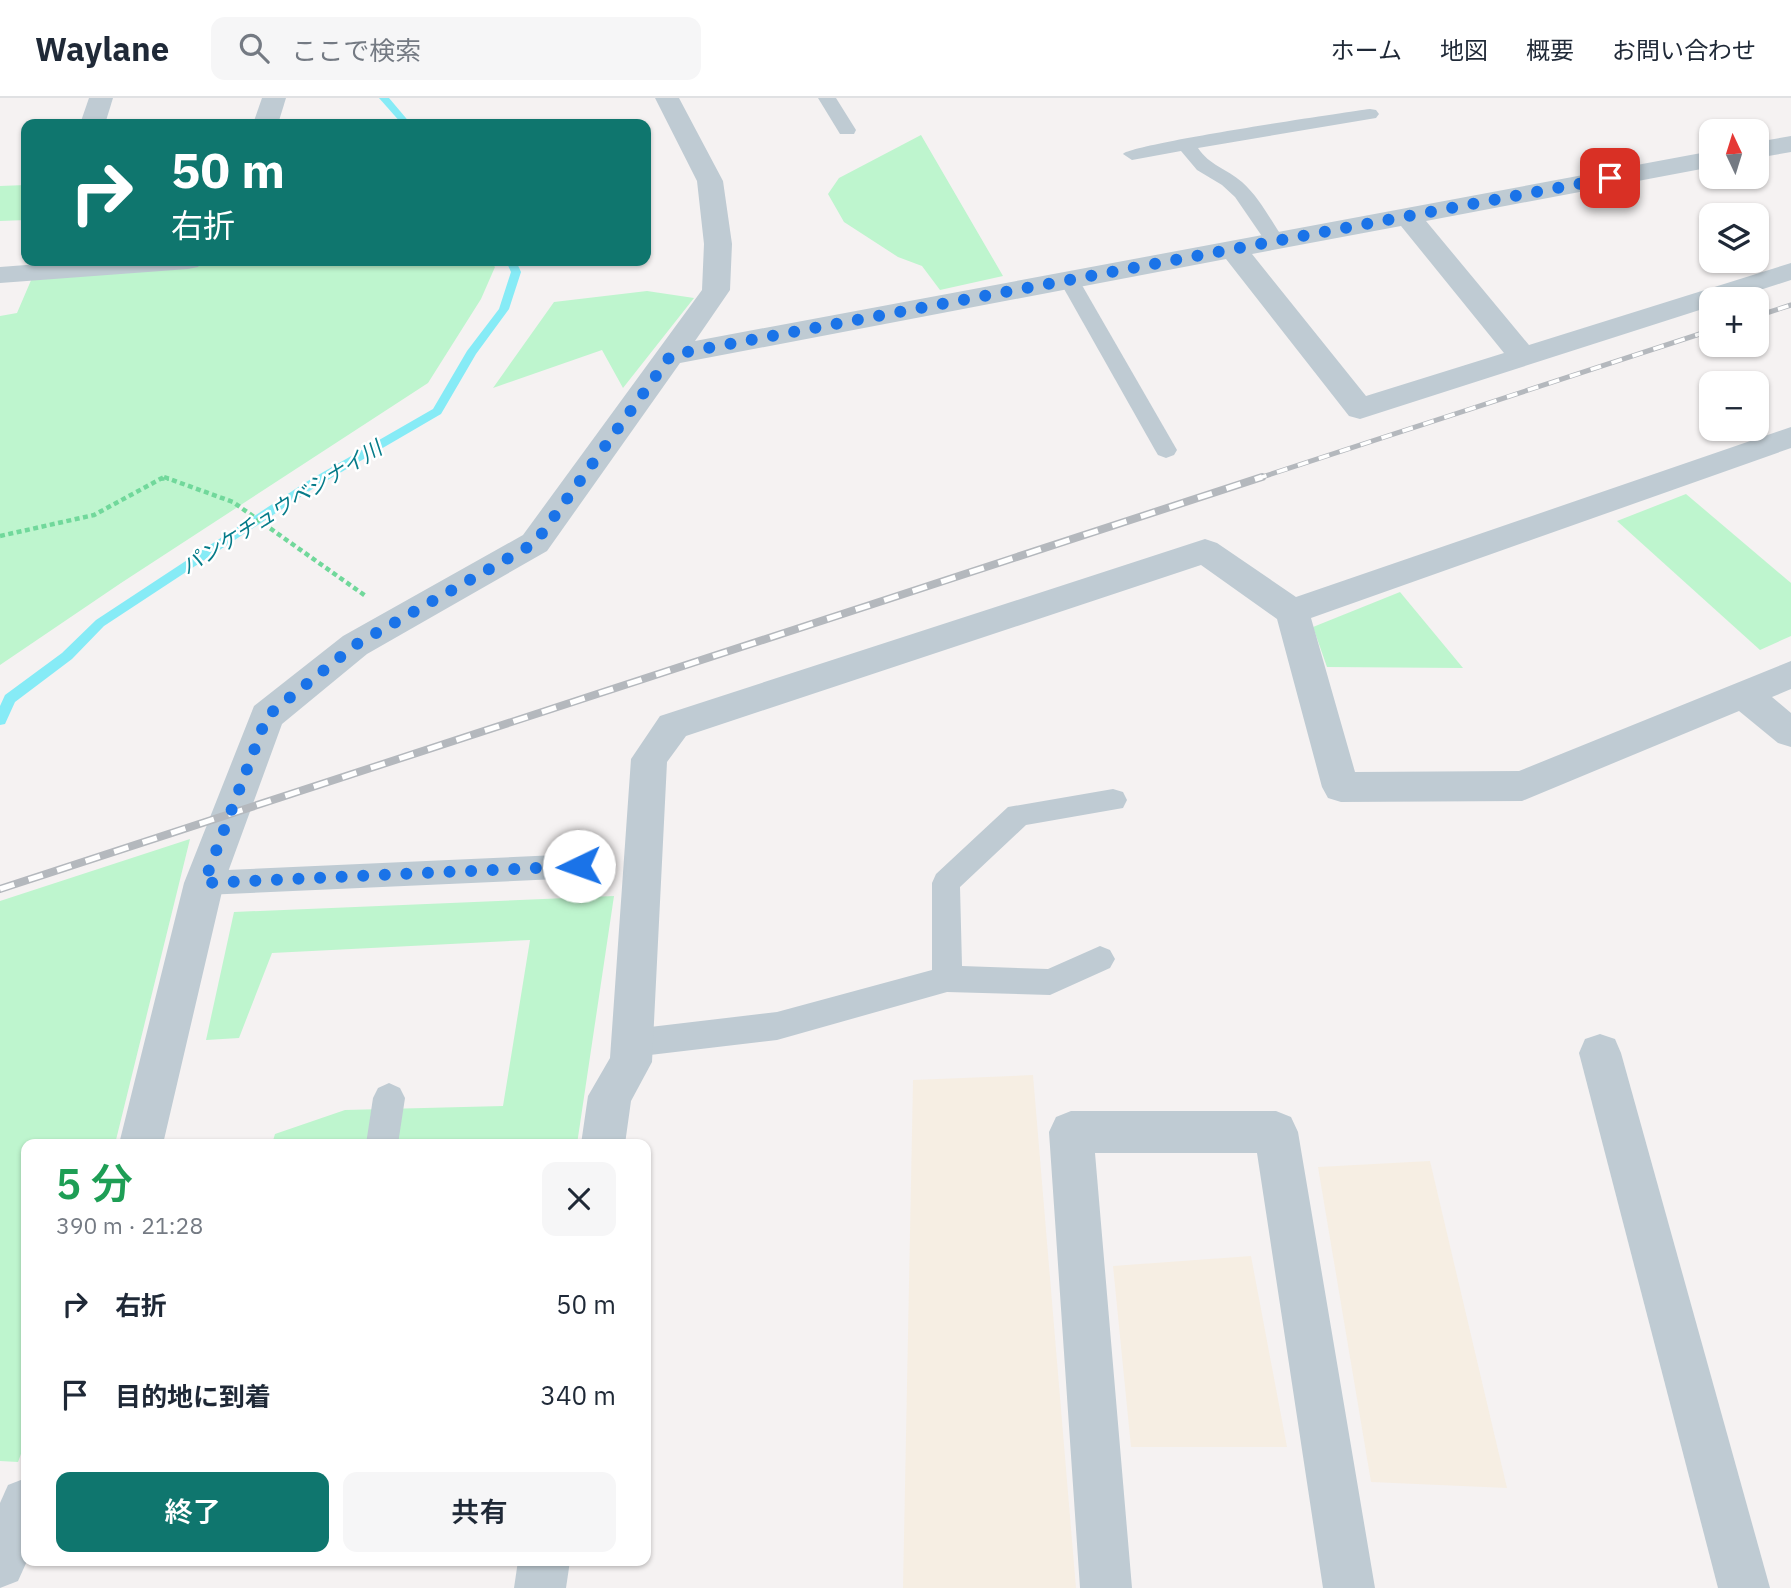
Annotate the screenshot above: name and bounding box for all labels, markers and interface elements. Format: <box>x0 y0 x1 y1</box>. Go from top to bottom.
search box <box>211 17 701 80</box>
text: Waylane <box>35 27 169 70</box>
icon: search <box>235 29 273 67</box>
text: ここで検索 <box>291 33 421 67</box>
text: ホーム <box>1331 34 1402 66</box>
text: 地図 <box>1440 34 1488 66</box>
text: 概要 <box>1526 34 1574 66</box>
text: お問い合わせ <box>1612 34 1756 66</box>
north arrow <box>1699 119 1769 189</box>
map controls <box>1699 119 1769 441</box>
text: 50 m <box>171 138 285 201</box>
icon: right <box>56 147 147 238</box>
pin <box>1580 148 1640 208</box>
icon: arrive <box>1591 159 1629 197</box>
button: layers <box>1699 203 1769 273</box>
text: 右折 <box>171 204 235 246</box>
button: + <box>1699 287 1769 357</box>
button: − <box>1699 371 1769 441</box>
water label: パンケチュウベシナイ川 <box>175 433 389 580</box>
position arrow <box>542 829 616 903</box>
text: 5 分 <box>56 1156 133 1211</box>
button: close <box>542 1162 616 1236</box>
text: 390 m · 21:28 <box>56 1210 203 1240</box>
icon: right <box>56 1285 94 1323</box>
text: 50 m <box>556 1287 616 1321</box>
text: 右折 <box>115 1288 167 1322</box>
icon: arrive <box>56 1376 94 1414</box>
text: 340 m <box>540 1378 616 1412</box>
text: 目的地に到着 <box>115 1379 271 1413</box>
button: 終了 <box>56 1472 329 1552</box>
button: 共有 <box>343 1472 616 1552</box>

